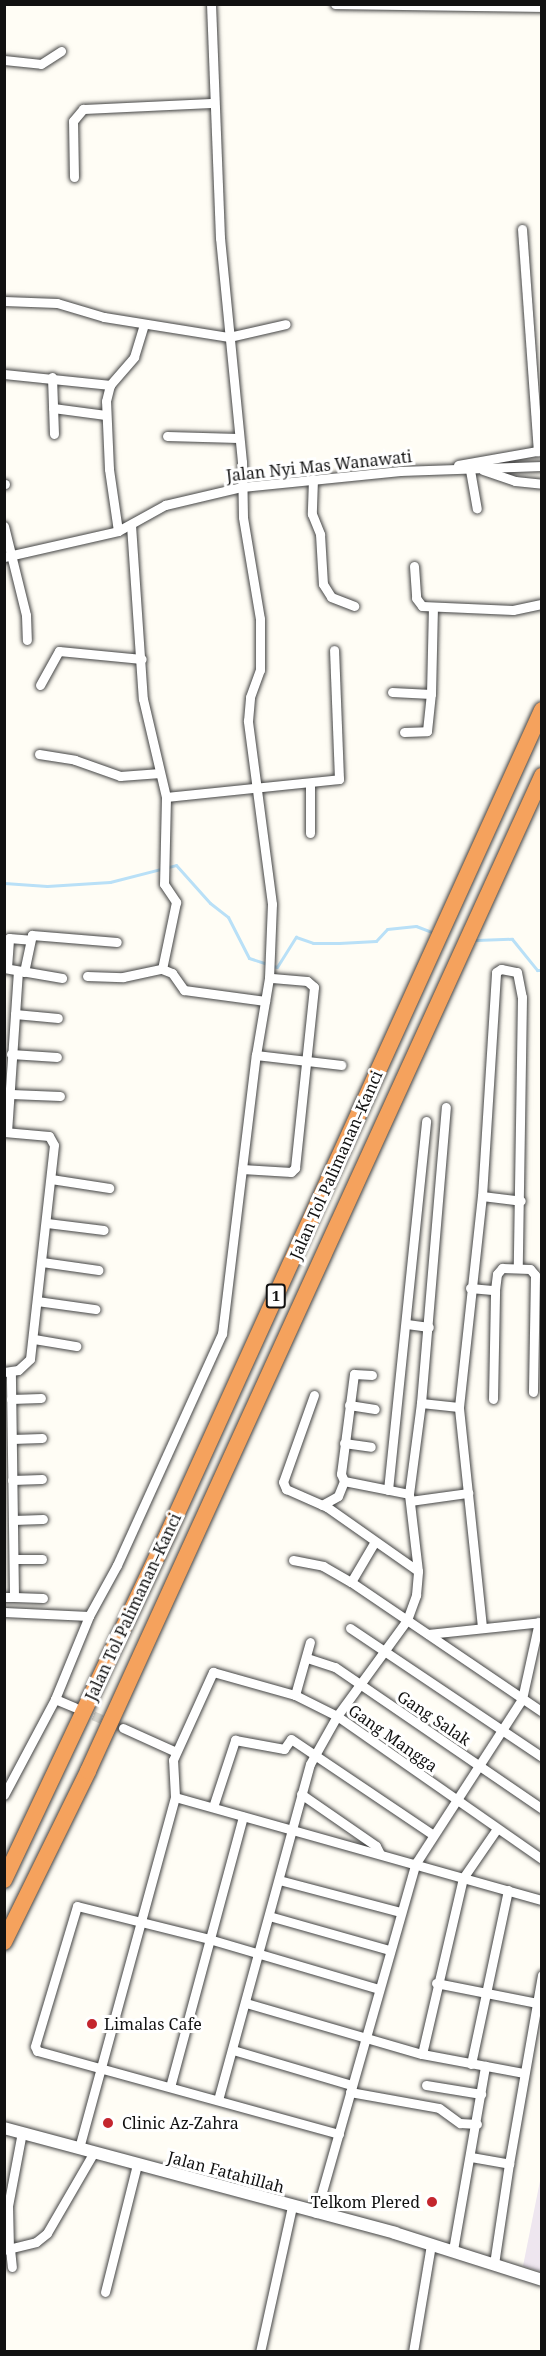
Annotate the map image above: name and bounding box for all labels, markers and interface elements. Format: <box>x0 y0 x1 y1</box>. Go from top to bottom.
street label: Jalan Nyi Mas Wanawati <box>225 447 413 485</box>
street label: Jalan Tol Palimanan–Kanci <box>286 1068 386 1262</box>
road number: 1 <box>266 1284 286 1308</box>
street label: Jalan Tol Palimanan–Kanci <box>81 1510 185 1704</box>
street label: Gang Salak <box>394 1686 474 1750</box>
street label: Gang Mangga <box>345 1700 441 1776</box>
place label: Limalas Cafe <box>104 2014 202 2034</box>
marker: Limalas Cafe <box>85 2017 99 2031</box>
place label: Clinic Az-Zahra <box>122 2113 239 2133</box>
marker: Clinic Az-Zahra <box>99 2114 117 2132</box>
street label: Jalan Fatahillah <box>166 2147 286 2197</box>
place label: Telkom Plered <box>311 2192 420 2212</box>
marker: Telkom Plered <box>425 2195 439 2209</box>

